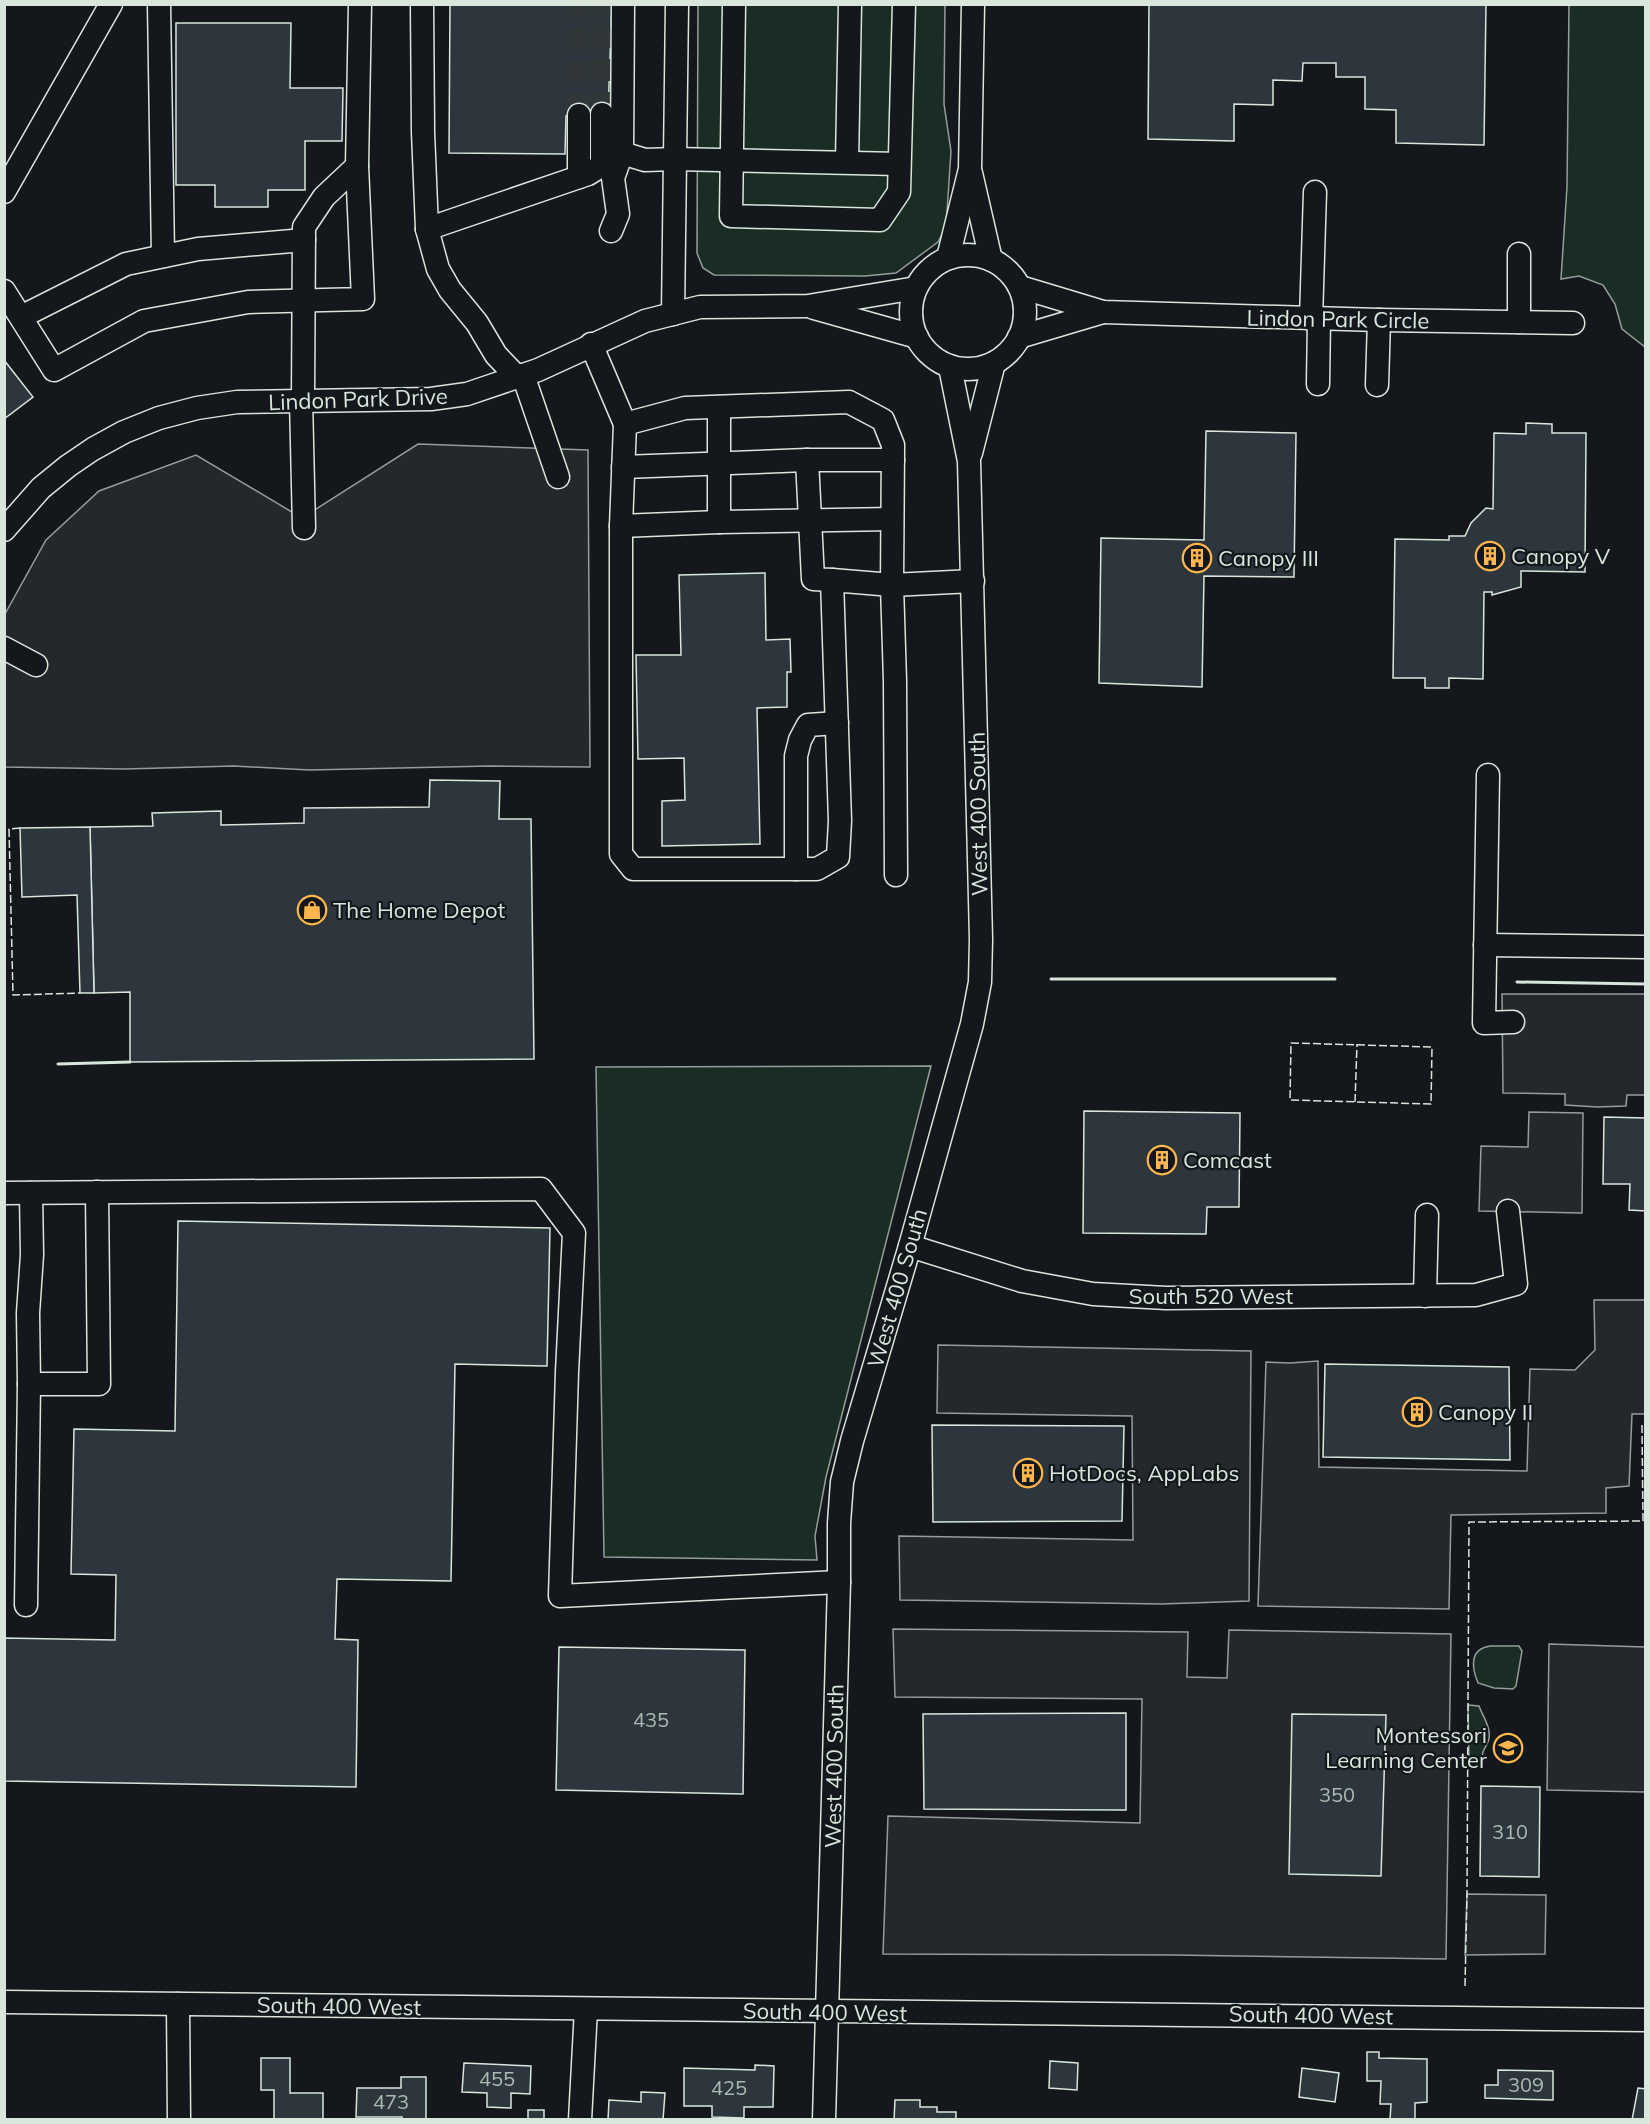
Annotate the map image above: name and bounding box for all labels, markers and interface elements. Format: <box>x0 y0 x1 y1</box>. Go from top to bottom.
street label: Lindon Park Circle <box>1246 303 1430 335</box>
street label: Lindon Park Drive <box>268 382 448 416</box>
building icon: Canopy V <box>1474 540 1506 572</box>
building icon: Canopy III <box>1181 542 1213 574</box>
place label: Canopy V <box>1511 542 1611 570</box>
place label: Canopy III <box>1218 544 1319 572</box>
street label: West 400 South <box>963 732 993 896</box>
shop icon: The Home Depot <box>296 894 328 926</box>
place label: The Home Depot <box>333 896 505 924</box>
building icon: Comcast <box>1146 1144 1178 1176</box>
place label: Comcast <box>1183 1146 1272 1174</box>
street label: West 400 South <box>861 1205 933 1371</box>
street label: South 520 West <box>1129 1282 1293 1310</box>
building icon: Canopy II <box>1401 1396 1433 1428</box>
place label: Canopy II <box>1438 1398 1533 1426</box>
building icon: HotDocs, AppLabs <box>1012 1457 1044 1489</box>
place label: HotDocs, AppLabs <box>1049 1459 1239 1487</box>
street label: West 400 South <box>819 1684 849 1848</box>
house number: 435 <box>633 1707 669 1732</box>
place label: Montessori Learning Center <box>1325 1721 1487 1774</box>
school or university icon: Montessori Learning Center <box>1492 1732 1524 1764</box>
house number: 350 <box>1319 1782 1355 1807</box>
house number: 310 <box>1492 1819 1528 1844</box>
street label: South 400 West <box>257 1991 422 2021</box>
street label: South 400 West <box>743 1997 908 2027</box>
street label: South 400 West <box>1229 2000 1394 2030</box>
house number: 455 <box>479 2066 515 2091</box>
house number: 309 <box>1508 2072 1544 2097</box>
house number: 425 <box>711 2075 747 2100</box>
house number: 473 <box>373 2089 409 2114</box>

